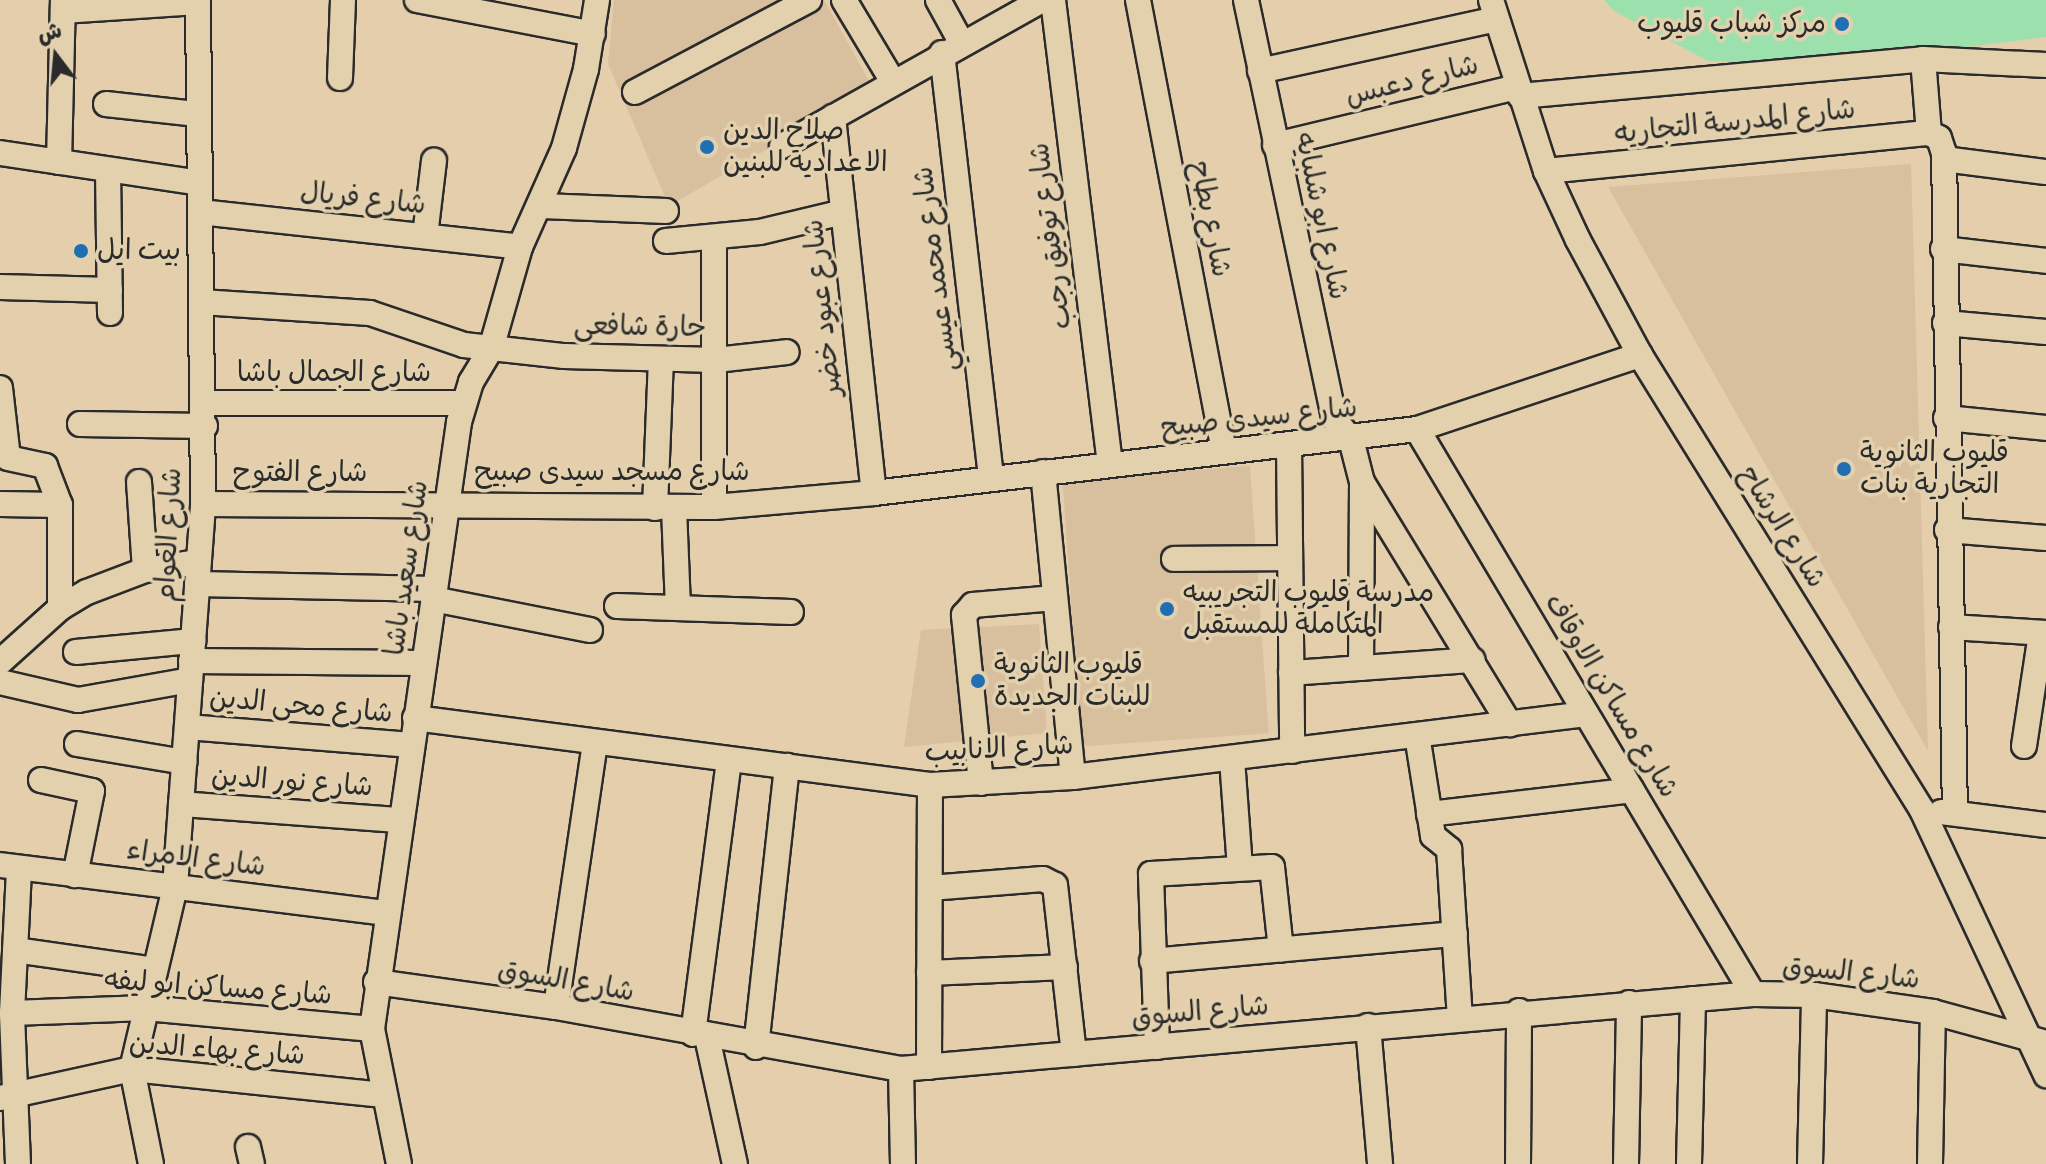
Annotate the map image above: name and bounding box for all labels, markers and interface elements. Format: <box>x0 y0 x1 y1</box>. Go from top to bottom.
place label: مركز شباب قليوب <box>1637 7 1826 41</box>
marker: مركز شباب قليوب <box>1833 15 1851 33</box>
north arrow <box>16 16 96 96</box>
text: ش <box>34 16 65 50</box>
street label: شارع دعبس <box>1342 48 1482 114</box>
street label: شارع المدرسة التجاريه <box>1613 93 1857 151</box>
place label: صلاح الدين الاعدادية للبنين <box>723 114 888 180</box>
street label: شارع ابو شلبايه <box>1287 129 1355 303</box>
marker: صلاح الدين الاعدادية للبنين <box>698 138 716 156</box>
street label: شارع توفيق رجب <box>1023 141 1079 331</box>
street label: شارع بطاح <box>1182 158 1238 280</box>
street label: شارع محمد عيسي <box>907 165 965 373</box>
street label: شارع فريال <box>298 176 428 222</box>
street label: شارع عبود خضر <box>797 218 849 398</box>
place label: بيت ايل <box>97 234 181 268</box>
marker: بيت ايل <box>72 242 90 260</box>
street label: حارة شافعى <box>573 309 707 345</box>
street label: شارع الجمال باشا <box>237 356 431 390</box>
street label: شارع سيدى صبيح <box>1159 391 1359 445</box>
place label: قليوب الثانوية التجارية بنات <box>1860 436 2009 502</box>
street label: شارع مسجد سيدى صبيح <box>474 455 750 489</box>
street label: شارع الفتوح <box>233 456 367 490</box>
street label: شارع الرشاح <box>1731 460 1833 594</box>
marker: قليوب الثانوية التجارية بنات <box>1835 460 1853 478</box>
street label: شارع العوام <box>149 467 189 603</box>
street label: شارع سعيد باشا <box>378 478 436 658</box>
place label: مدرسة قليوب التجريبيه المتكاملة للمستقبل <box>1183 576 1434 642</box>
street label: شارع مساكن الاوقاف <box>1537 588 1685 804</box>
marker: مدرسة قليوب التجريبيه المتكاملة للمستقبل <box>1158 600 1176 618</box>
place label: قليوب الثانوية للبنات الجديدة <box>994 648 1151 714</box>
marker: قليوب الثانوية للبنات الجديدة <box>969 672 987 690</box>
street label: شارع محى الدين <box>208 681 394 731</box>
street label: شارع الانابيب <box>924 728 1074 770</box>
street label: شارع نور الدين <box>210 760 374 804</box>
street label: شارع الامراء <box>125 834 267 884</box>
street label: شارع السوق <box>1781 949 1921 997</box>
street label: شارع السوق <box>495 952 637 1010</box>
street label: شارع مساكن ابو ليفه <box>103 963 333 1013</box>
street label: شارع السوق <box>1130 989 1270 1035</box>
street label: شارع بهاء الدين <box>128 1027 306 1073</box>

